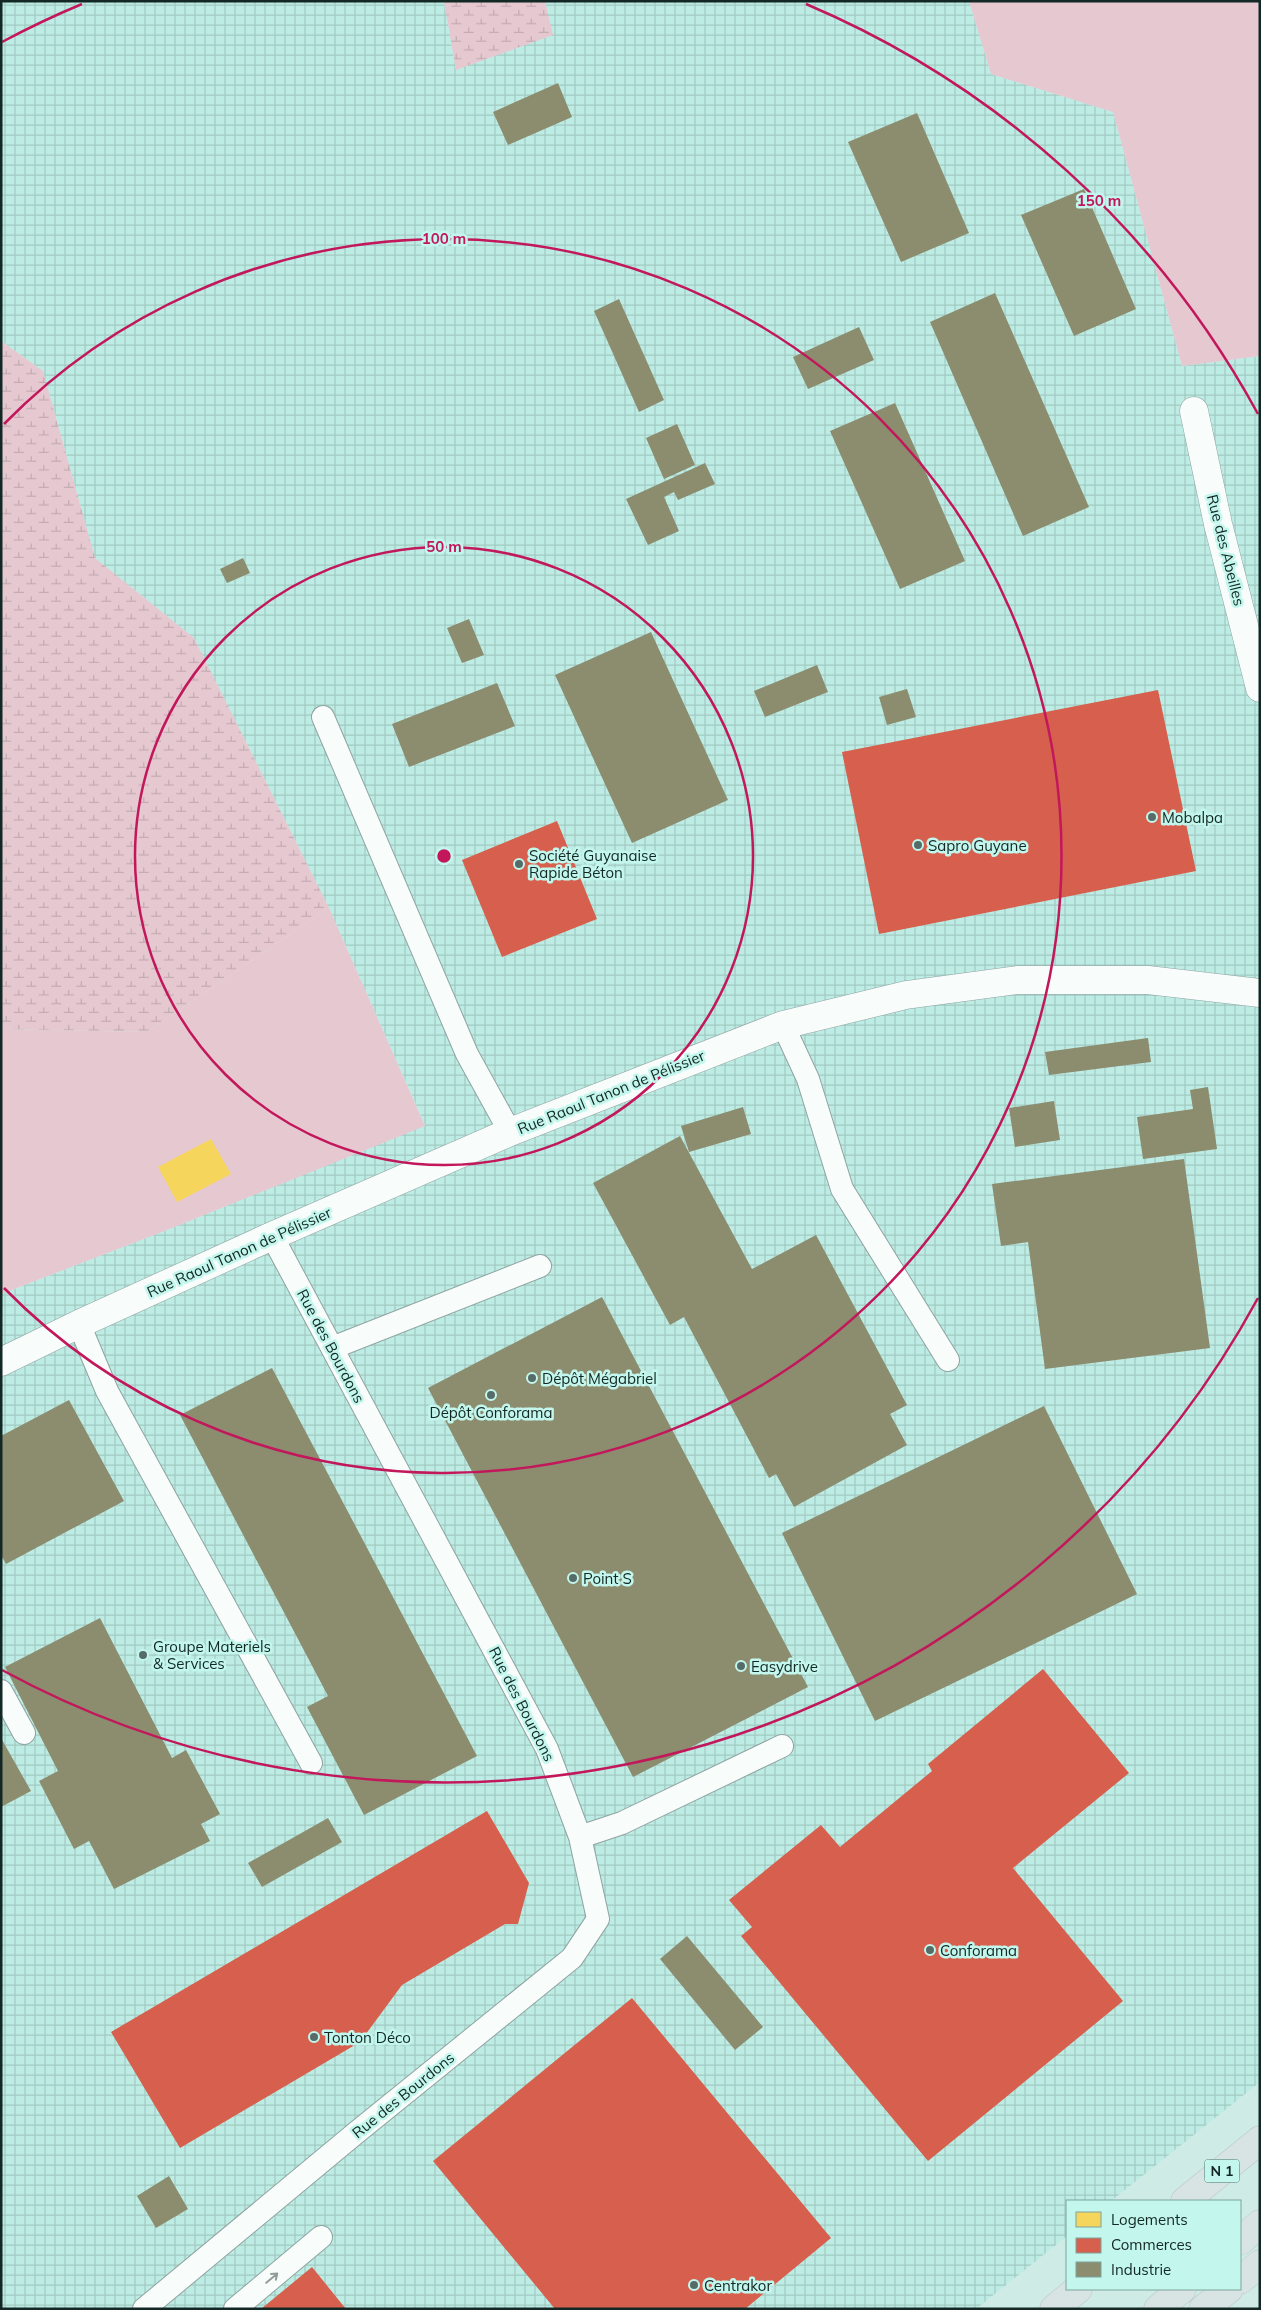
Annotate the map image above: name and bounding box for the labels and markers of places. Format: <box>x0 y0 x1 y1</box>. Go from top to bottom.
place label: Mobalpa <box>1162 808 1223 827</box>
marker: Mobalpa <box>1146 811 1158 823</box>
place label: Sapro Guyane <box>928 836 1027 855</box>
marker: Sapro Guyane <box>912 839 924 851</box>
place label: Société Guyanaise Rapide Béton <box>529 846 657 882</box>
centre of rings <box>435 847 453 865</box>
marker: Société Guyanaise Rapide Béton <box>513 858 525 870</box>
place label: Dépôt Mégabriel <box>542 1369 657 1388</box>
marker: Dépôt Mégabriel <box>526 1372 538 1384</box>
marker: Dépôt Conforama <box>485 1389 497 1401</box>
place label: Dépôt Conforama <box>429 1403 553 1422</box>
place label: Point S <box>583 1569 632 1588</box>
marker: Point S <box>567 1572 579 1584</box>
place label: Groupe Materiels & Services <box>153 1637 271 1673</box>
marker: Groupe Materiels & Services <box>137 1649 149 1661</box>
place label: Easydrive <box>751 1657 818 1676</box>
marker: Easydrive <box>735 1660 747 1672</box>
place label: Conforama <box>940 1941 1017 1960</box>
marker: Conforama <box>924 1944 936 1956</box>
place label: Tonton Déco <box>324 2028 411 2047</box>
marker: Tonton Déco <box>308 2031 320 2043</box>
place label: Centrakor <box>704 2276 772 2295</box>
marker: Centrakor <box>688 2279 700 2291</box>

